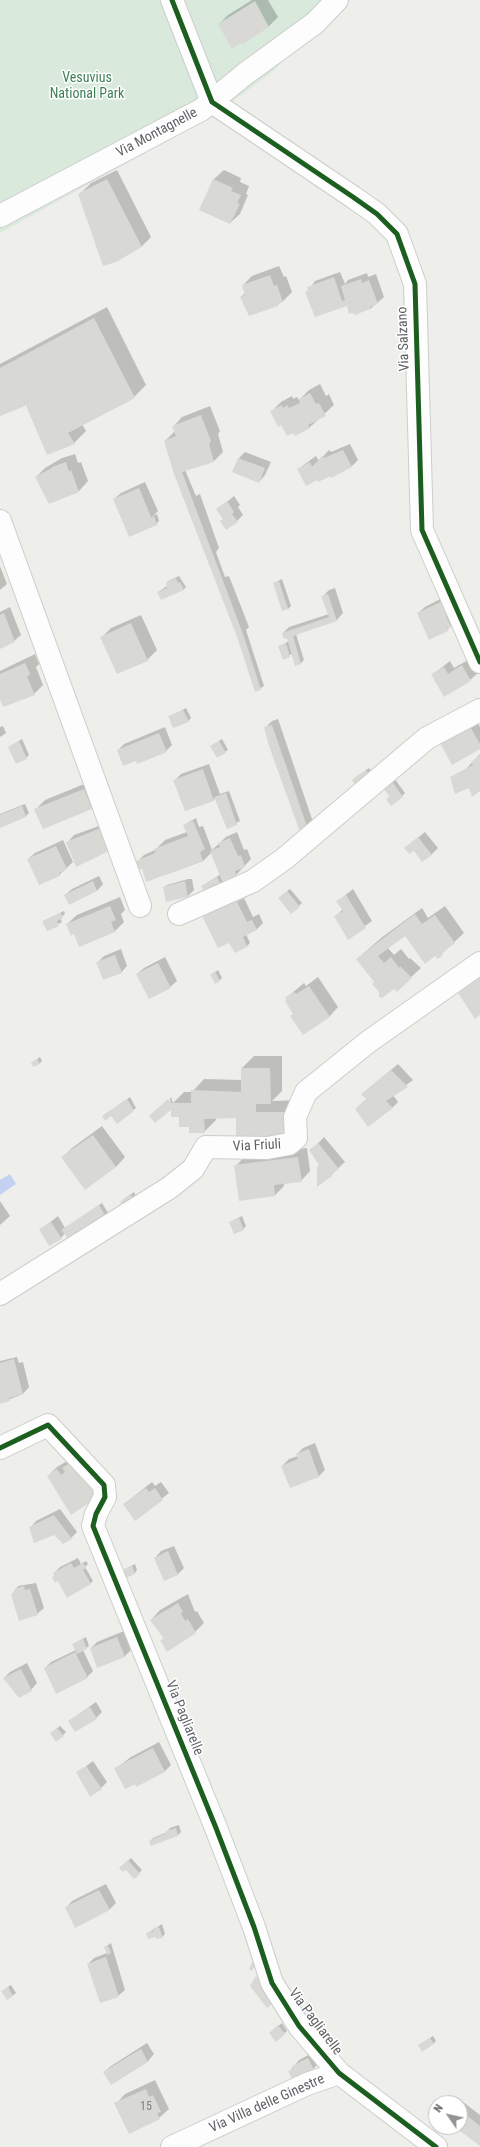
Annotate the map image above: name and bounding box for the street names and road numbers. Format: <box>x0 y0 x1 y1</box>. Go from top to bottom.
street label: Via Montagnelle <box>114 105 200 161</box>
street label: Via Salzano <box>394 306 414 372</box>
street label: Via Friuli <box>232 1136 282 1156</box>
street label: Via Pagliarelle <box>161 1678 207 1758</box>
street label: Via Pagliarelle <box>284 1985 346 2059</box>
street label: Via Villa delle Ginestre <box>207 2071 327 2137</box>

